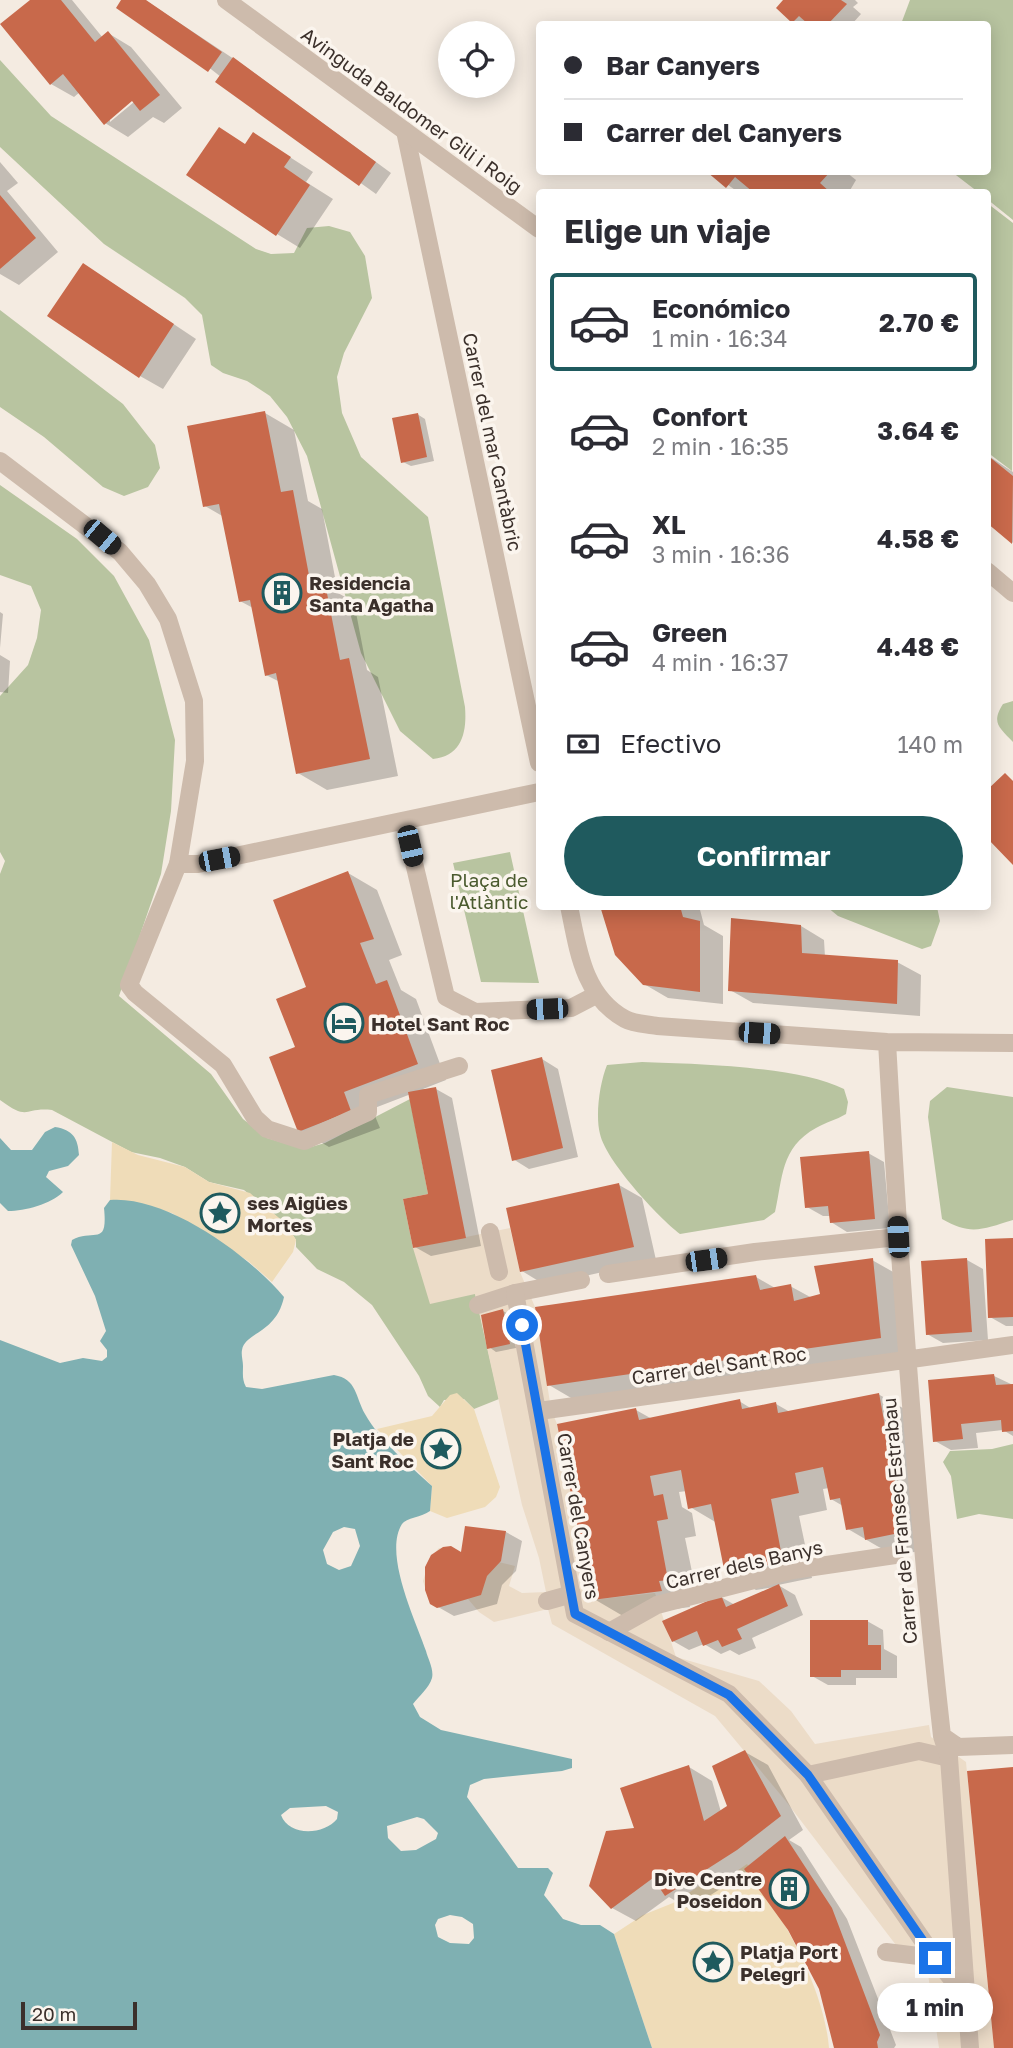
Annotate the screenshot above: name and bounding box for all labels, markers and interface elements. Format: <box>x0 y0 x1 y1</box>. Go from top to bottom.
map controls <box>438 21 515 98</box>
button: locate <box>438 21 515 98</box>
street label: Avinguda Baldomer Gili i Roig <box>297 22 527 198</box>
text: Bar Canyers <box>606 50 760 81</box>
text: Carrer del Canyers <box>606 117 842 148</box>
text: Elige un viaje <box>564 212 771 250</box>
icon: car <box>568 291 631 354</box>
text: Económico <box>652 293 790 324</box>
text: 2.70 € <box>879 307 959 338</box>
text: 1 min · 16:34 <box>652 324 787 352</box>
street label: Carrer del mar Cantàbric <box>459 331 527 553</box>
icon: car <box>568 399 631 462</box>
text: Confort <box>652 401 748 432</box>
text: 3.64 € <box>877 415 959 446</box>
text: 2 min · 16:35 <box>652 432 789 460</box>
icon: car <box>568 507 631 570</box>
text: XL <box>652 509 686 540</box>
car <box>80 515 125 559</box>
text: 4.58 € <box>877 523 959 554</box>
text: 3 min · 16:36 <box>652 540 790 568</box>
place label: Residencia Santa Agatha <box>309 571 434 616</box>
building icon: Residencia Santa Agatha <box>261 572 303 614</box>
icon: car <box>568 615 631 678</box>
text: Green <box>652 617 727 648</box>
text: 4.48 € <box>877 631 959 662</box>
text: 4 min · 16:37 <box>652 648 788 676</box>
icon: cash <box>564 725 602 763</box>
text: Efectivo <box>620 728 721 759</box>
text: 140 m <box>897 730 963 758</box>
button: Confirmar <box>564 816 963 896</box>
car <box>396 823 425 869</box>
car <box>197 845 242 873</box>
park label: Plaça de l'Atlàntic <box>450 868 528 913</box>
car <box>526 998 569 1020</box>
hotel icon: Hotel Sant Roc <box>323 1002 365 1044</box>
place label: Hotel Sant Roc <box>371 1012 510 1035</box>
car <box>738 1021 781 1045</box>
place label: ses Aigües Mortes <box>247 1191 348 1236</box>
place icon: ses Aigües Mortes <box>199 1192 241 1234</box>
car <box>887 1215 910 1259</box>
car <box>684 1247 729 1273</box>
route start <box>506 1309 538 1341</box>
street label: Carrer del Sant Roc <box>630 1341 808 1389</box>
street label: Carrer de Fransec Estrabau <box>877 1397 921 1645</box>
place label: Platja de Sant Roc <box>331 1427 414 1472</box>
place icon: Platja de Sant Roc <box>420 1428 462 1470</box>
street label: Carrer del Canyers <box>553 1431 605 1601</box>
street label: Carrer dels Banys <box>663 1535 825 1593</box>
place label: Dive Centre Poseidon <box>654 1867 762 1912</box>
building icon: Dive Centre Poseidon <box>768 1868 810 1910</box>
place label: Platja Port Pelegri <box>740 1940 838 1985</box>
place icon: Platja Port Pelegri <box>692 1941 734 1983</box>
route end <box>919 1942 951 1974</box>
callout: 1 min <box>877 1982 993 2032</box>
text: 1 min <box>906 1993 964 2021</box>
scale bar <box>21 1999 136 2031</box>
text: 20 m <box>32 2002 76 2025</box>

